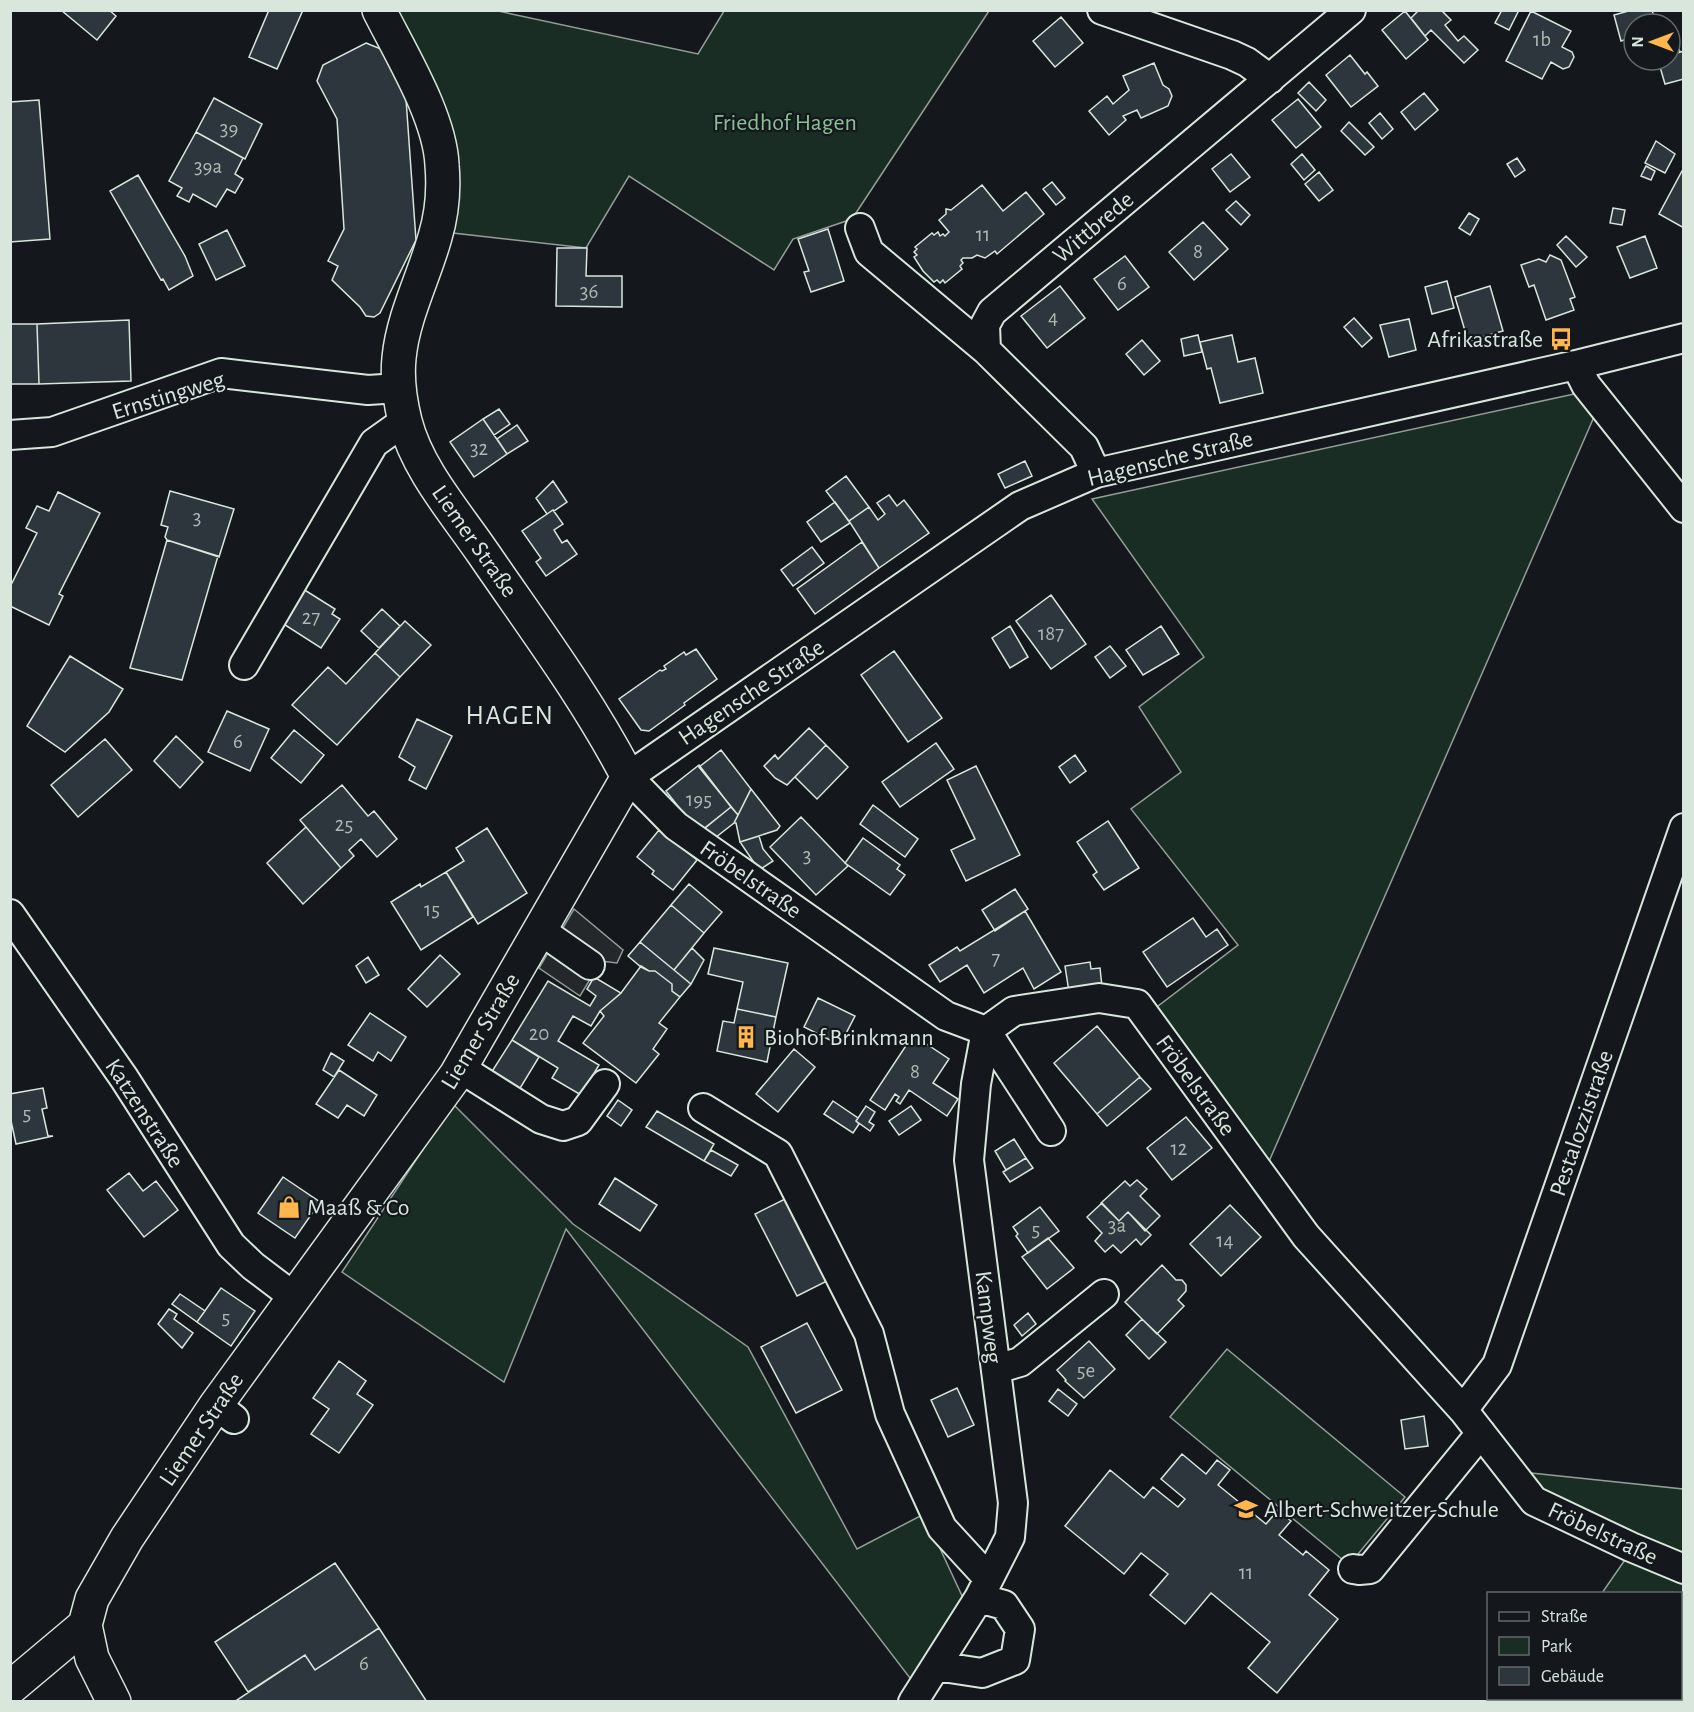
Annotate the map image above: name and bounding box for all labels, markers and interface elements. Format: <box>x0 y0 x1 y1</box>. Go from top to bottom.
north arrow <box>1622 12 1682 72</box>
house number: 1b <box>1533 29 1551 50</box>
text: N <box>1630 36 1646 48</box>
park label: Friedhof Hagen <box>713 111 857 135</box>
house number: 39 <box>220 118 238 139</box>
house number: 39a <box>194 156 222 177</box>
street label: Wittbrede <box>1049 187 1138 268</box>
house number: 11 <box>976 224 990 245</box>
house number: 8 <box>1193 241 1203 262</box>
house number: 6 <box>1117 273 1127 294</box>
house number: 36 <box>580 281 598 302</box>
house number: 4 <box>1048 307 1058 328</box>
bus stop icon: Afrikastraße <box>1548 326 1574 352</box>
place label: Afrikastraße <box>1427 328 1543 352</box>
street label: Ernstingweg <box>109 367 228 424</box>
street label: Hagensche Straße <box>1085 427 1255 491</box>
house number: 32 <box>470 438 488 459</box>
street label: Liemer Straße <box>427 481 522 602</box>
house number: 3 <box>193 507 201 528</box>
house number: 27 <box>302 607 320 628</box>
house number: 187 <box>1038 623 1064 644</box>
street label: Hagensche Straße <box>674 635 829 750</box>
district label: HAGEN <box>466 702 554 729</box>
house number: 6 <box>233 731 243 752</box>
house number: 195 <box>686 789 712 810</box>
house number: 25 <box>335 814 353 835</box>
street label: Fröbelstraße <box>695 836 806 923</box>
house number: 3 <box>803 845 811 866</box>
house number: 15 <box>424 899 440 920</box>
house number: 7 <box>992 948 1001 969</box>
street label: Liemer Straße <box>437 969 525 1094</box>
house number: 20 <box>529 1023 549 1044</box>
building icon: Biohof Brinkmann <box>733 1024 759 1050</box>
place label: Biohof Brinkmann <box>764 1026 934 1050</box>
street label: Fröbelstraße <box>1151 1031 1240 1140</box>
street label: Pestalozzistraße <box>1546 1047 1618 1199</box>
street label: Katzenstraße <box>100 1055 188 1172</box>
house number: 8 <box>910 1061 920 1082</box>
house number: 5 <box>23 1103 31 1124</box>
house number: 12 <box>1171 1138 1187 1159</box>
shop icon: Maaß & Co <box>276 1194 302 1220</box>
place label: Maaß & Co <box>307 1196 410 1220</box>
house number: 3a <box>1108 1215 1126 1236</box>
house number: 5 <box>1032 1219 1040 1240</box>
house number: 14 <box>1216 1230 1234 1251</box>
street label: Kampweg <box>970 1269 1006 1365</box>
house number: 5 <box>222 1307 230 1328</box>
house number: 5e <box>1077 1360 1095 1381</box>
street label: Liemer Straße <box>155 1369 248 1490</box>
school or university icon: Albert-Schweitzer-Schule <box>1233 1496 1259 1522</box>
place label: Albert-Schweitzer-Schule <box>1264 1498 1499 1522</box>
street label: Fröbelstraße <box>1544 1498 1661 1570</box>
house number: 11 <box>1239 1562 1253 1583</box>
legend <box>1487 1592 1682 1700</box>
text: Straße <box>1541 1608 1587 1626</box>
text: Park <box>1541 1638 1573 1656</box>
house number: 6 <box>359 1653 369 1674</box>
text: Gebäude <box>1541 1668 1604 1686</box>

